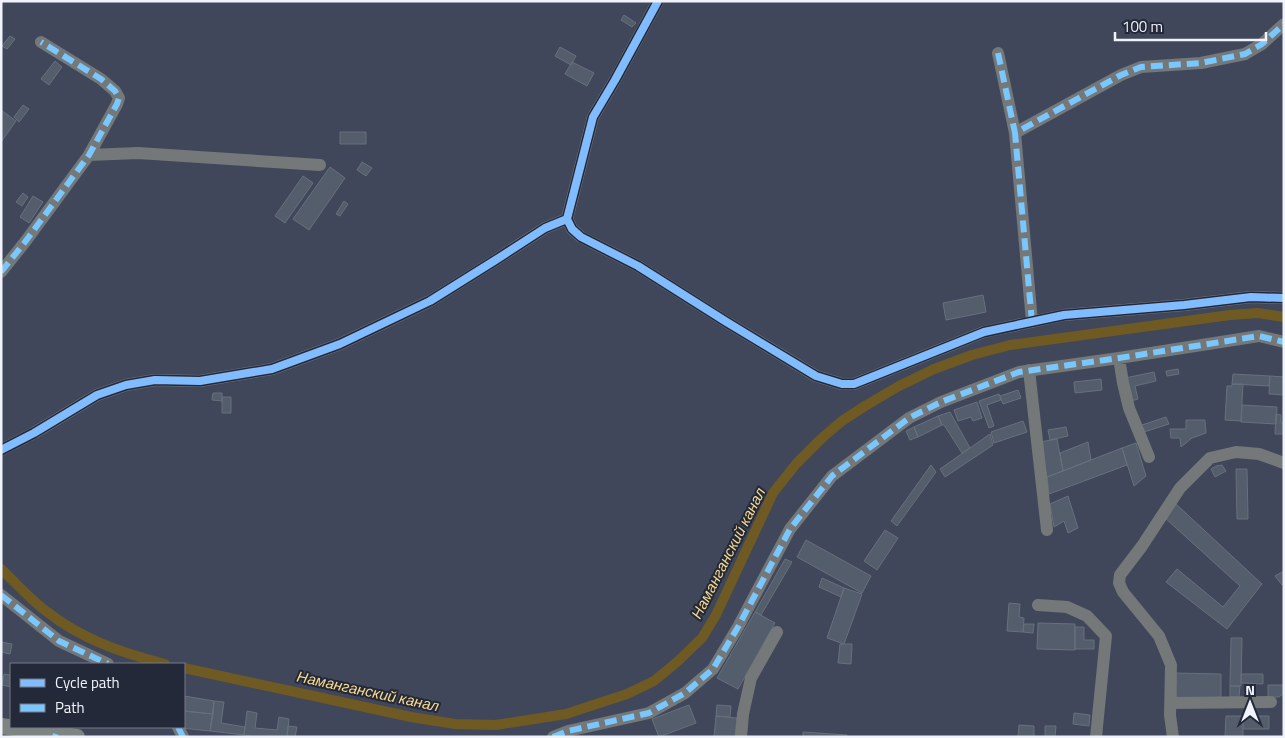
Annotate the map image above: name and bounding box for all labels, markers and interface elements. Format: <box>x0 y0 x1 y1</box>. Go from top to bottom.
scale bar <box>1115 10 1266 42</box>
text: 100 m <box>1122 15 1163 38</box>
water label: Наманганский канал <box>685 483 771 623</box>
legend <box>10 663 185 728</box>
water label: Наманганский канал <box>295 665 442 717</box>
text: Cycle path <box>55 671 120 694</box>
north arrow <box>1225 678 1275 728</box>
text: N <box>1245 679 1255 700</box>
text: Path <box>55 696 85 719</box>

